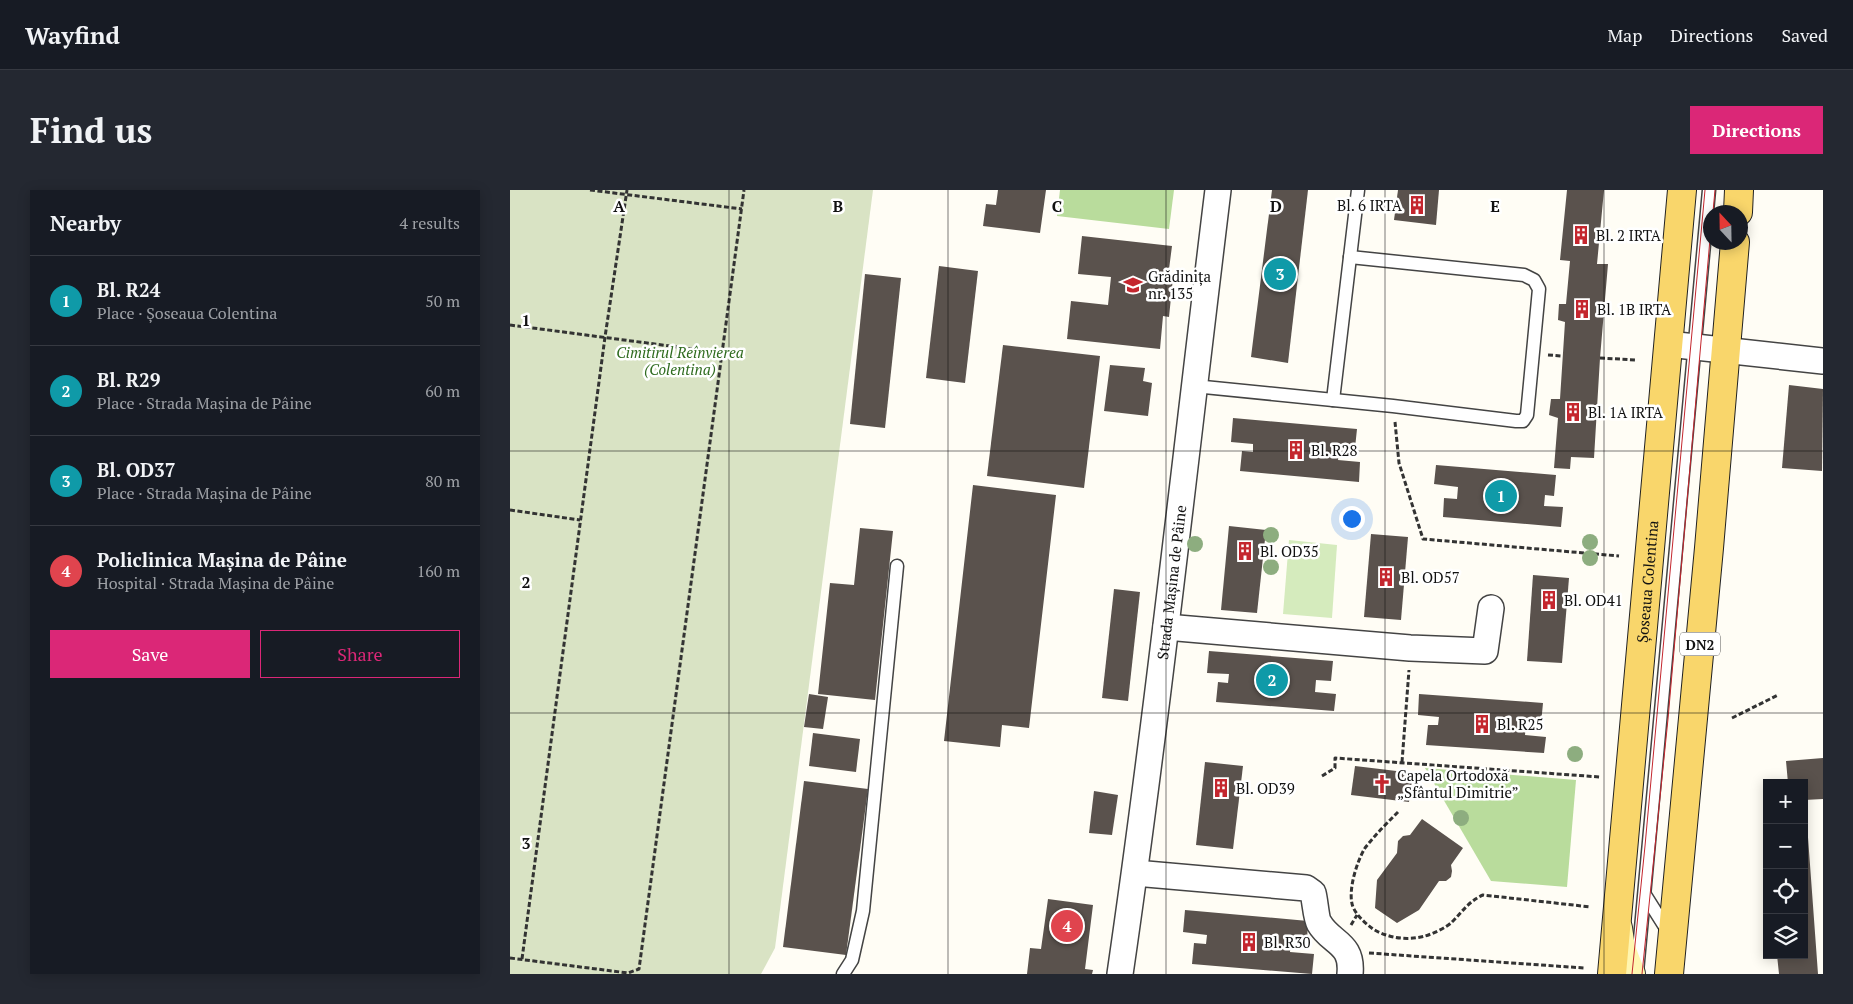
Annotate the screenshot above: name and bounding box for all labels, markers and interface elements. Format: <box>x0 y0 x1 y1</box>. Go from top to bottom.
text: Wayfind <box>25 19 120 51</box>
text: Map <box>1607 23 1642 47</box>
text: Directions <box>1670 23 1753 47</box>
text: Saved <box>1781 23 1828 47</box>
button: Directions <box>1690 106 1823 154</box>
text: Find us <box>30 107 152 153</box>
building icon: Bl. 6 IRTA <box>1406 194 1428 216</box>
text: A <box>613 195 625 217</box>
text: B <box>833 195 843 217</box>
text: C <box>1052 195 1062 217</box>
text: D <box>1270 195 1282 217</box>
place label: Bl. 6 IRTA <box>1337 195 1403 215</box>
text: E <box>1490 195 1500 217</box>
north arrow <box>1703 205 1748 250</box>
text: Nearby <box>50 209 121 237</box>
text: 4 results <box>400 212 460 234</box>
building icon: Bl. 2 IRTA <box>1570 224 1592 246</box>
place label: Bl. 2 IRTA <box>1596 225 1662 245</box>
pin: 3 <box>1264 255 1296 293</box>
place label: Grădinița nr. 135 <box>1148 266 1211 303</box>
school or university icon: Grădinița nr. 135 <box>1122 274 1144 296</box>
text: Bl. R24 <box>97 277 160 302</box>
text: 1 <box>61 290 71 312</box>
text: 50 m <box>425 290 460 312</box>
building icon: Bl. 1B IRTA <box>1571 298 1593 320</box>
place label: Bl. 1B IRTA <box>1597 299 1672 319</box>
text: Place · Șoseaua Colentina <box>97 302 277 324</box>
text: 1 <box>521 309 531 331</box>
park label: Cimitirul Reînvierea (Colentina) <box>616 342 744 379</box>
text: Bl. R29 <box>97 367 160 392</box>
text: 2 <box>61 380 71 402</box>
text: 60 m <box>425 380 460 402</box>
text: Place · Strada Mașina de Pâine <box>97 392 312 414</box>
building icon: Bl. 1A IRTA <box>1562 401 1584 423</box>
place label: Bl. 1A IRTA <box>1588 402 1664 422</box>
building icon: Bl. R28 <box>1285 439 1307 461</box>
place label: Bl. R28 <box>1311 440 1358 460</box>
text: Bl. OD37 <box>97 457 176 482</box>
text: 3 <box>61 470 71 492</box>
text: 80 m <box>425 470 460 492</box>
pin: 1 <box>1485 477 1517 515</box>
text: Place · Strada Mașina de Pâine <box>97 482 312 504</box>
street label: Strada Mașina de Pâine <box>1152 504 1190 661</box>
your location <box>1339 506 1365 532</box>
street label: Șoseaua Colentina <box>1632 519 1663 644</box>
building icon: Bl. OD35 <box>1234 540 1256 562</box>
place label: Bl. OD35 <box>1260 541 1319 561</box>
text: Policlinica Mașina de Pâine <box>97 547 347 572</box>
text: 4 <box>61 560 71 582</box>
text: 160 m <box>417 560 460 582</box>
building icon: Bl. OD57 <box>1375 566 1397 588</box>
place label: Bl. OD57 <box>1401 567 1460 587</box>
text: 2 <box>521 571 531 593</box>
text: Hospital · Strada Mașina de Pâine <box>97 572 334 594</box>
building icon: Bl. OD41 <box>1538 589 1560 611</box>
place label: Bl. OD41 <box>1564 590 1623 610</box>
button: Save <box>50 630 250 678</box>
button: Share <box>260 630 460 678</box>
road number: DN2 <box>1680 632 1720 656</box>
pin: 2 <box>1256 661 1288 699</box>
building icon: Bl. R25 <box>1471 713 1493 735</box>
place label: Bl. R25 <box>1497 714 1544 734</box>
place label: Capela Ortodoxă „Sfântul Dimitrie” <box>1397 765 1519 802</box>
church icon: Capela Ortodoxă „Sfântul Dimitrie” <box>1371 773 1393 795</box>
building icon: Bl. OD39 <box>1210 777 1232 799</box>
place label: Bl. OD39 <box>1236 778 1295 798</box>
map controls <box>1763 779 1808 959</box>
button: + <box>1763 779 1808 824</box>
button: − <box>1763 824 1808 869</box>
text: 3 <box>521 832 531 854</box>
button: locate <box>1763 869 1808 914</box>
pin: 4 <box>1051 907 1083 945</box>
button: layers <box>1763 914 1808 959</box>
building icon: Bl. R30 <box>1238 931 1260 953</box>
place label: Bl. R30 <box>1264 932 1311 952</box>

